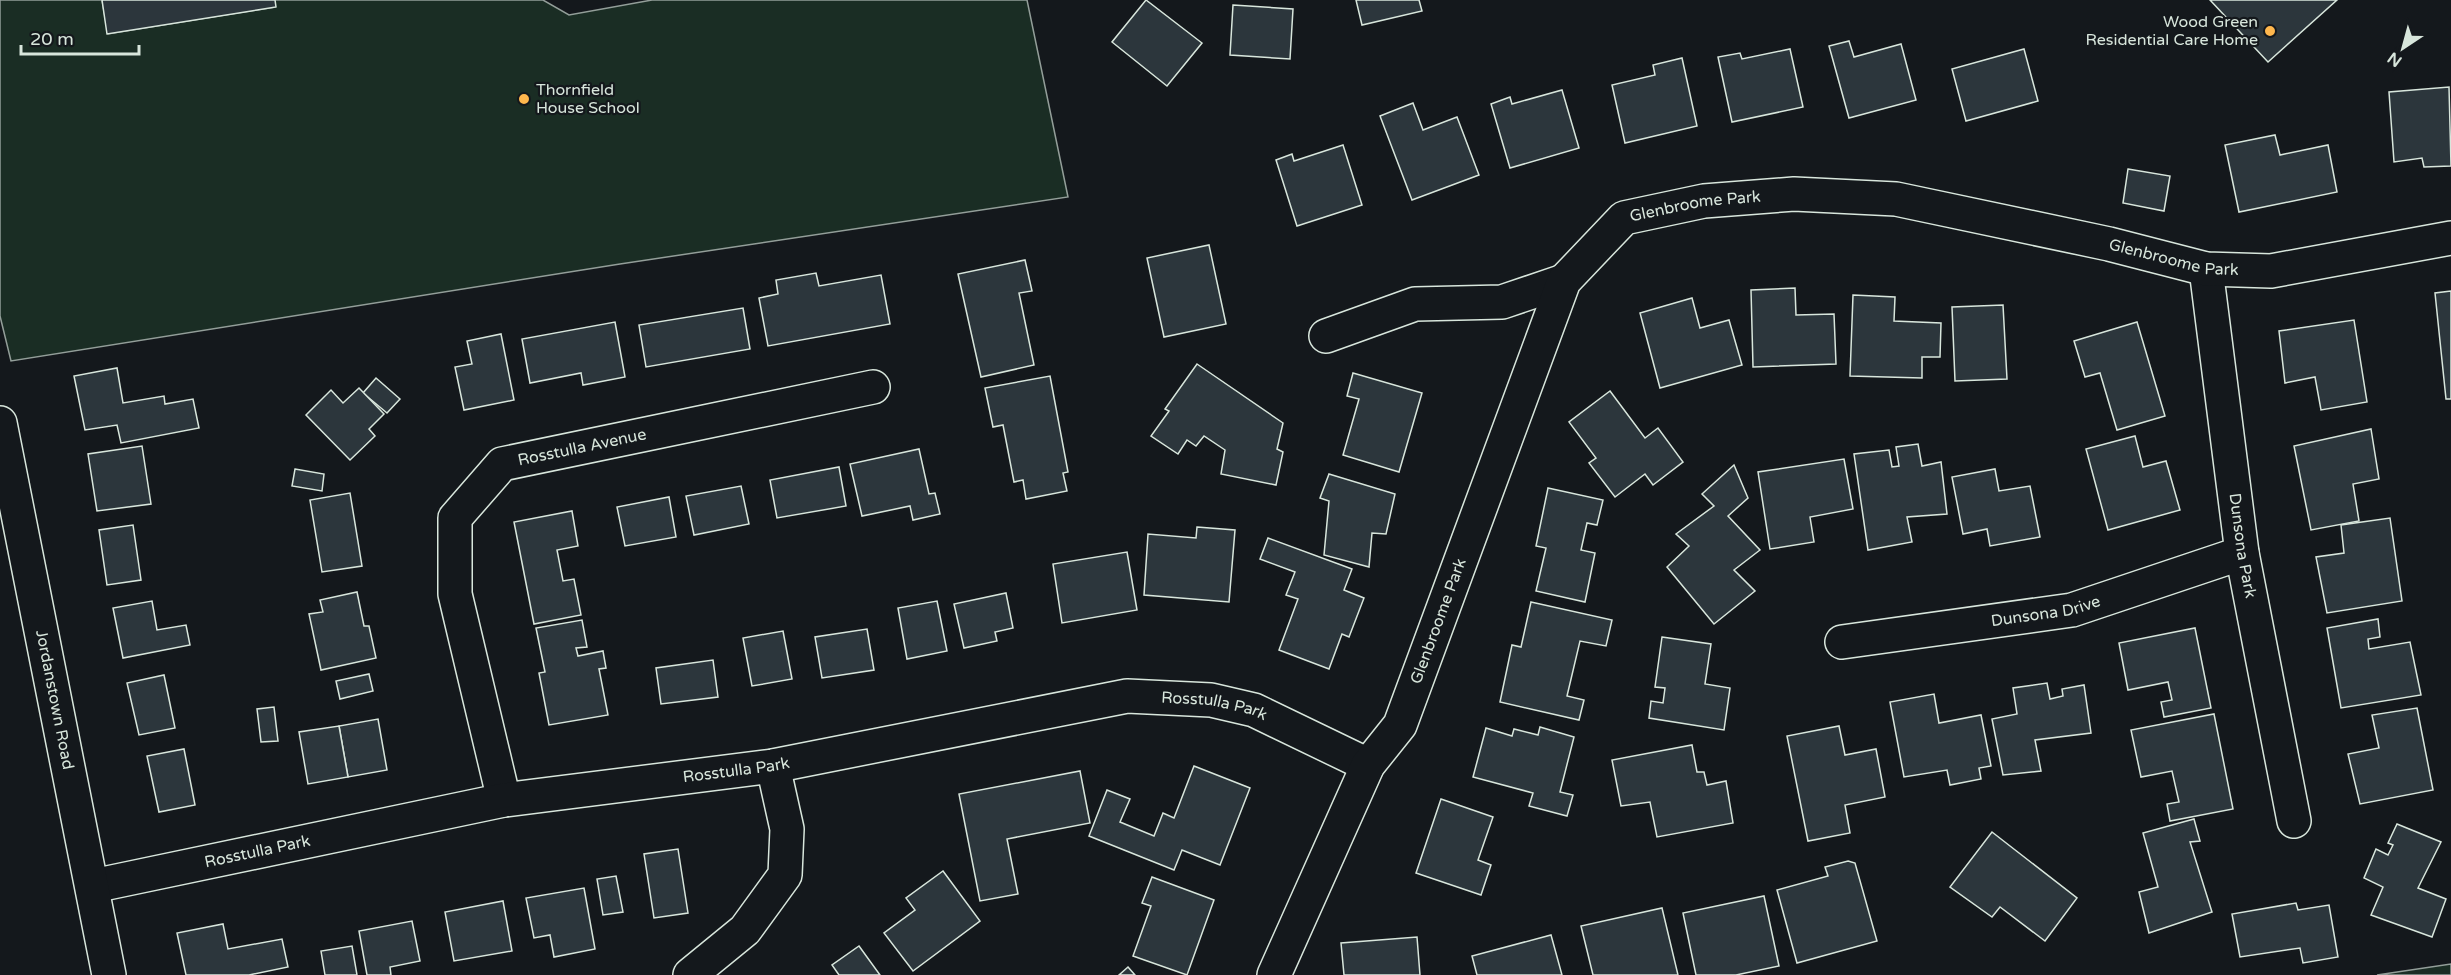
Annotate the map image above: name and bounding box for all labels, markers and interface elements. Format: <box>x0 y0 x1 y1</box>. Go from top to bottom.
place label: Wood Green Residential Care Home <box>2085 12 2258 50</box>
scale bar <box>21 18 140 56</box>
north arrow <box>2373 18 2433 78</box>
marker: Wood Green Residential Care Home <box>2263 24 2277 38</box>
text: 20 m <box>30 28 74 50</box>
text: N <box>2384 47 2406 71</box>
place label: Thornfield House School <box>536 80 640 118</box>
marker: Thornfield House School <box>517 92 531 106</box>
street label: Glenbroome Park <box>1628 187 1762 227</box>
street label: Glenbroome Park <box>2107 234 2239 280</box>
street label: Rosstulla Avenue <box>516 424 648 470</box>
street label: Dunsona Park <box>2225 492 2261 600</box>
street label: Glenbroome Park <box>1406 555 1471 687</box>
street label: Dunsona Drive <box>1990 591 2103 631</box>
street label: Jordanstown Road <box>31 628 78 771</box>
street label: Rosstulla Park <box>1161 688 1271 725</box>
street label: Rosstulla Park <box>682 753 792 787</box>
street label: Rosstulla Park <box>203 831 312 872</box>

